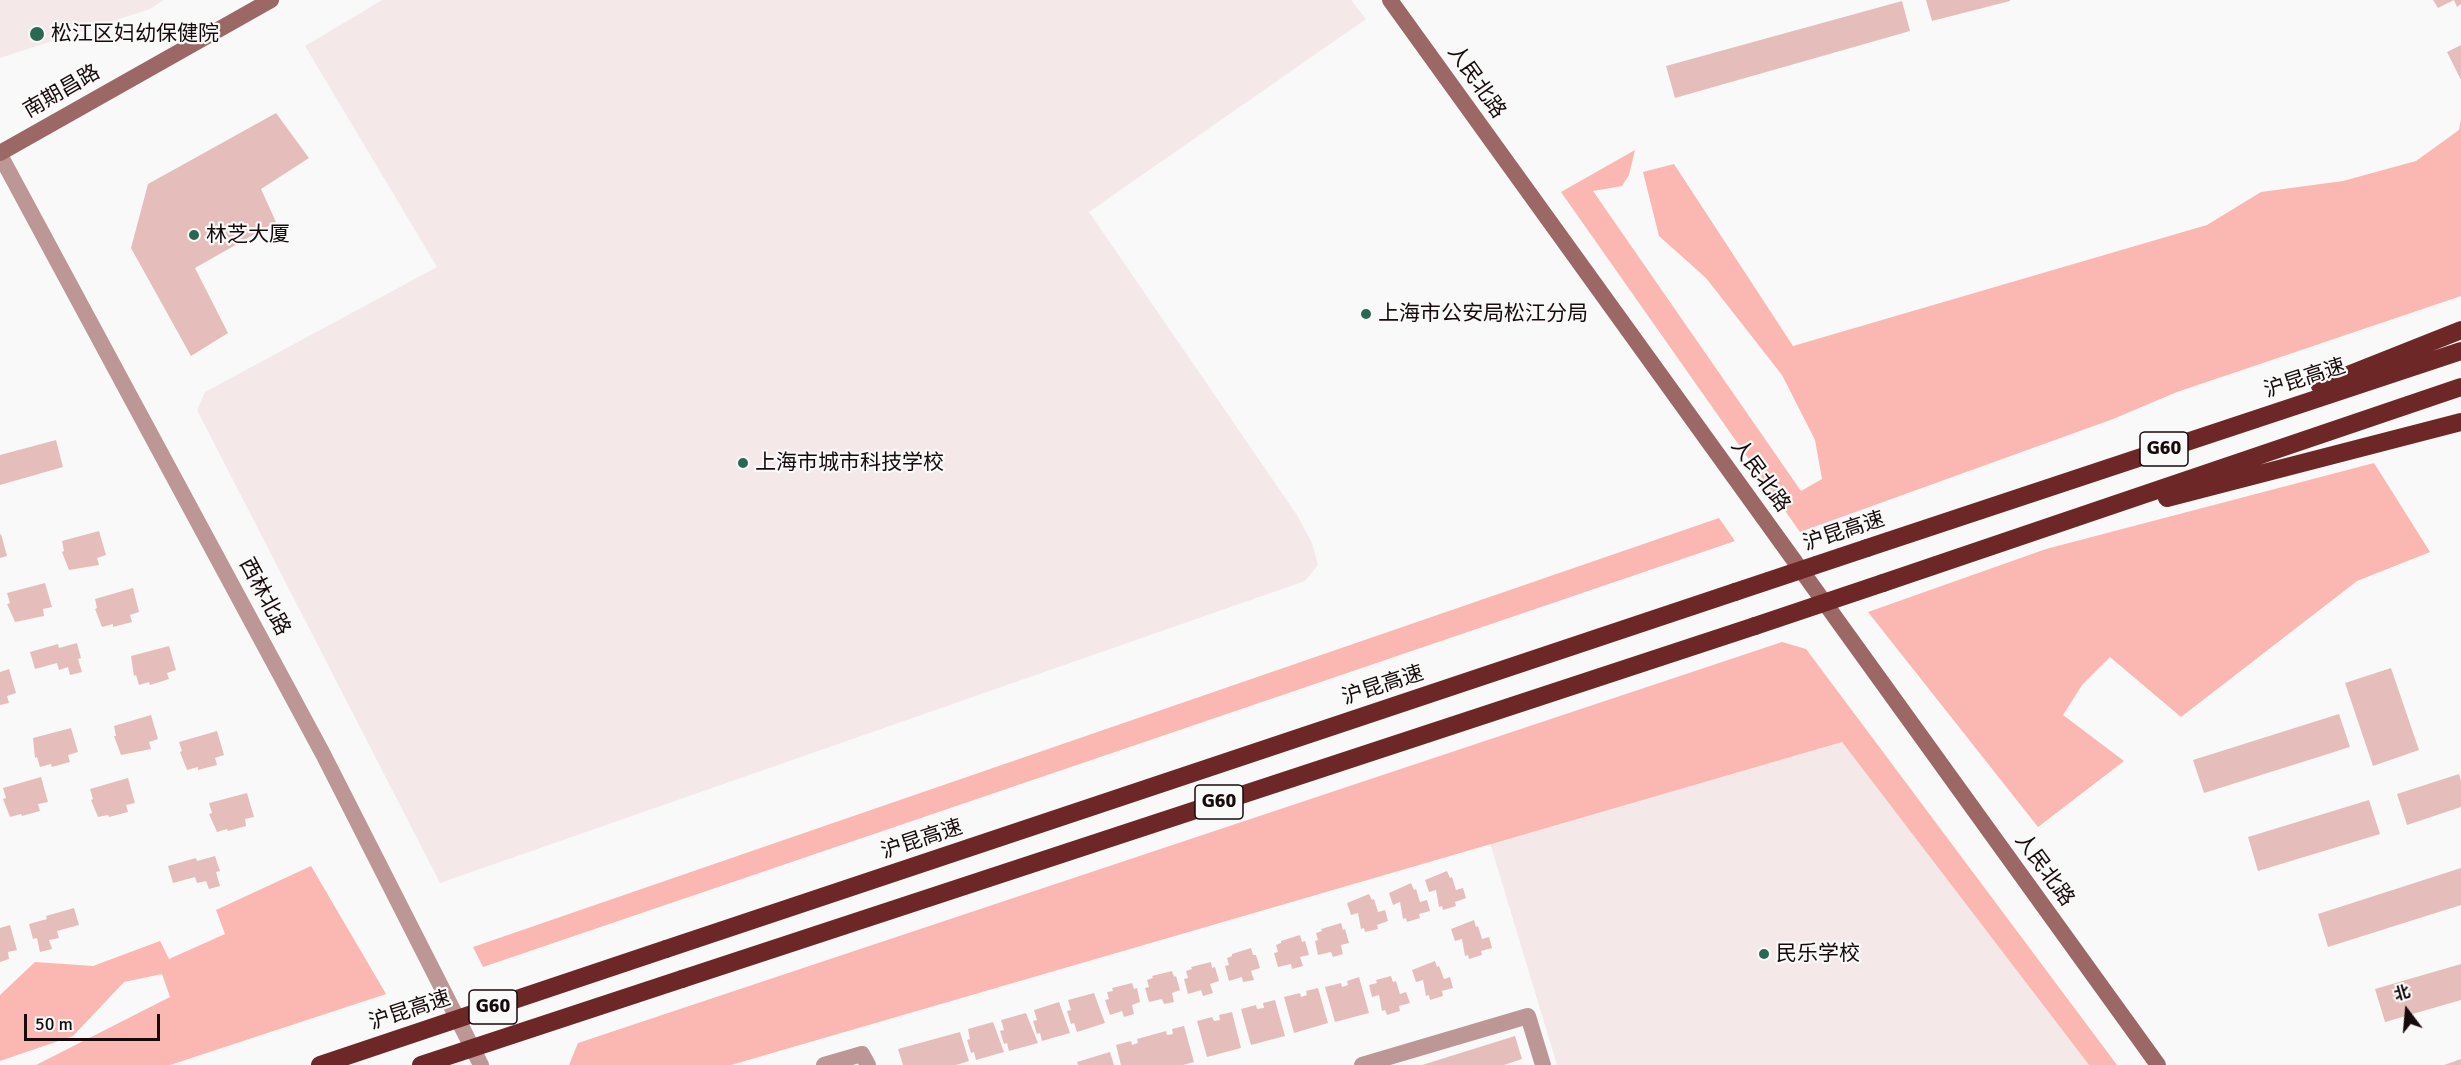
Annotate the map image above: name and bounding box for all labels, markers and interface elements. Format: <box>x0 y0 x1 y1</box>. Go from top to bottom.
place label: 松江区妇幼保健院 <box>51 21 219 47</box>
marker: 松江区妇幼保健院 <box>28 25 46 43</box>
street label: 人民北路 <box>1442 40 1510 124</box>
street label: 南期昌路 <box>19 60 105 124</box>
place label: 林芝大厦 <box>206 222 290 248</box>
marker: 林芝大厦 <box>187 228 201 242</box>
place label: 上海市公安局松江分局 <box>1378 301 1588 327</box>
marker: 上海市公安局松江分局 <box>1359 307 1373 321</box>
street label: 沪昆高速 <box>2261 354 2349 404</box>
road number: G60 <box>2140 432 2188 466</box>
street label: 人民北路 <box>1725 435 1795 517</box>
place label: 上海市城市科技学校 <box>755 450 944 476</box>
marker: 上海市城市科技学校 <box>736 456 750 470</box>
street label: 沪昆高速 <box>1800 507 1888 557</box>
street label: 西林北路 <box>233 554 295 640</box>
street label: 沪昆高速 <box>1339 661 1427 711</box>
road number: G60 <box>1195 785 1243 819</box>
street label: 沪昆高速 <box>878 815 966 865</box>
street label: 人民北路 <box>2009 829 2079 911</box>
place label: 民乐学校 <box>1776 941 1860 967</box>
marker: 民乐学校 <box>1757 947 1771 961</box>
north arrow <box>2377 981 2437 1041</box>
text: 北 <box>2392 982 2412 1006</box>
street label: 沪昆高速 <box>366 986 454 1036</box>
road number: G60 <box>469 990 517 1024</box>
scale bar <box>27 1002 164 1040</box>
text: 50 m <box>35 1013 73 1035</box>

